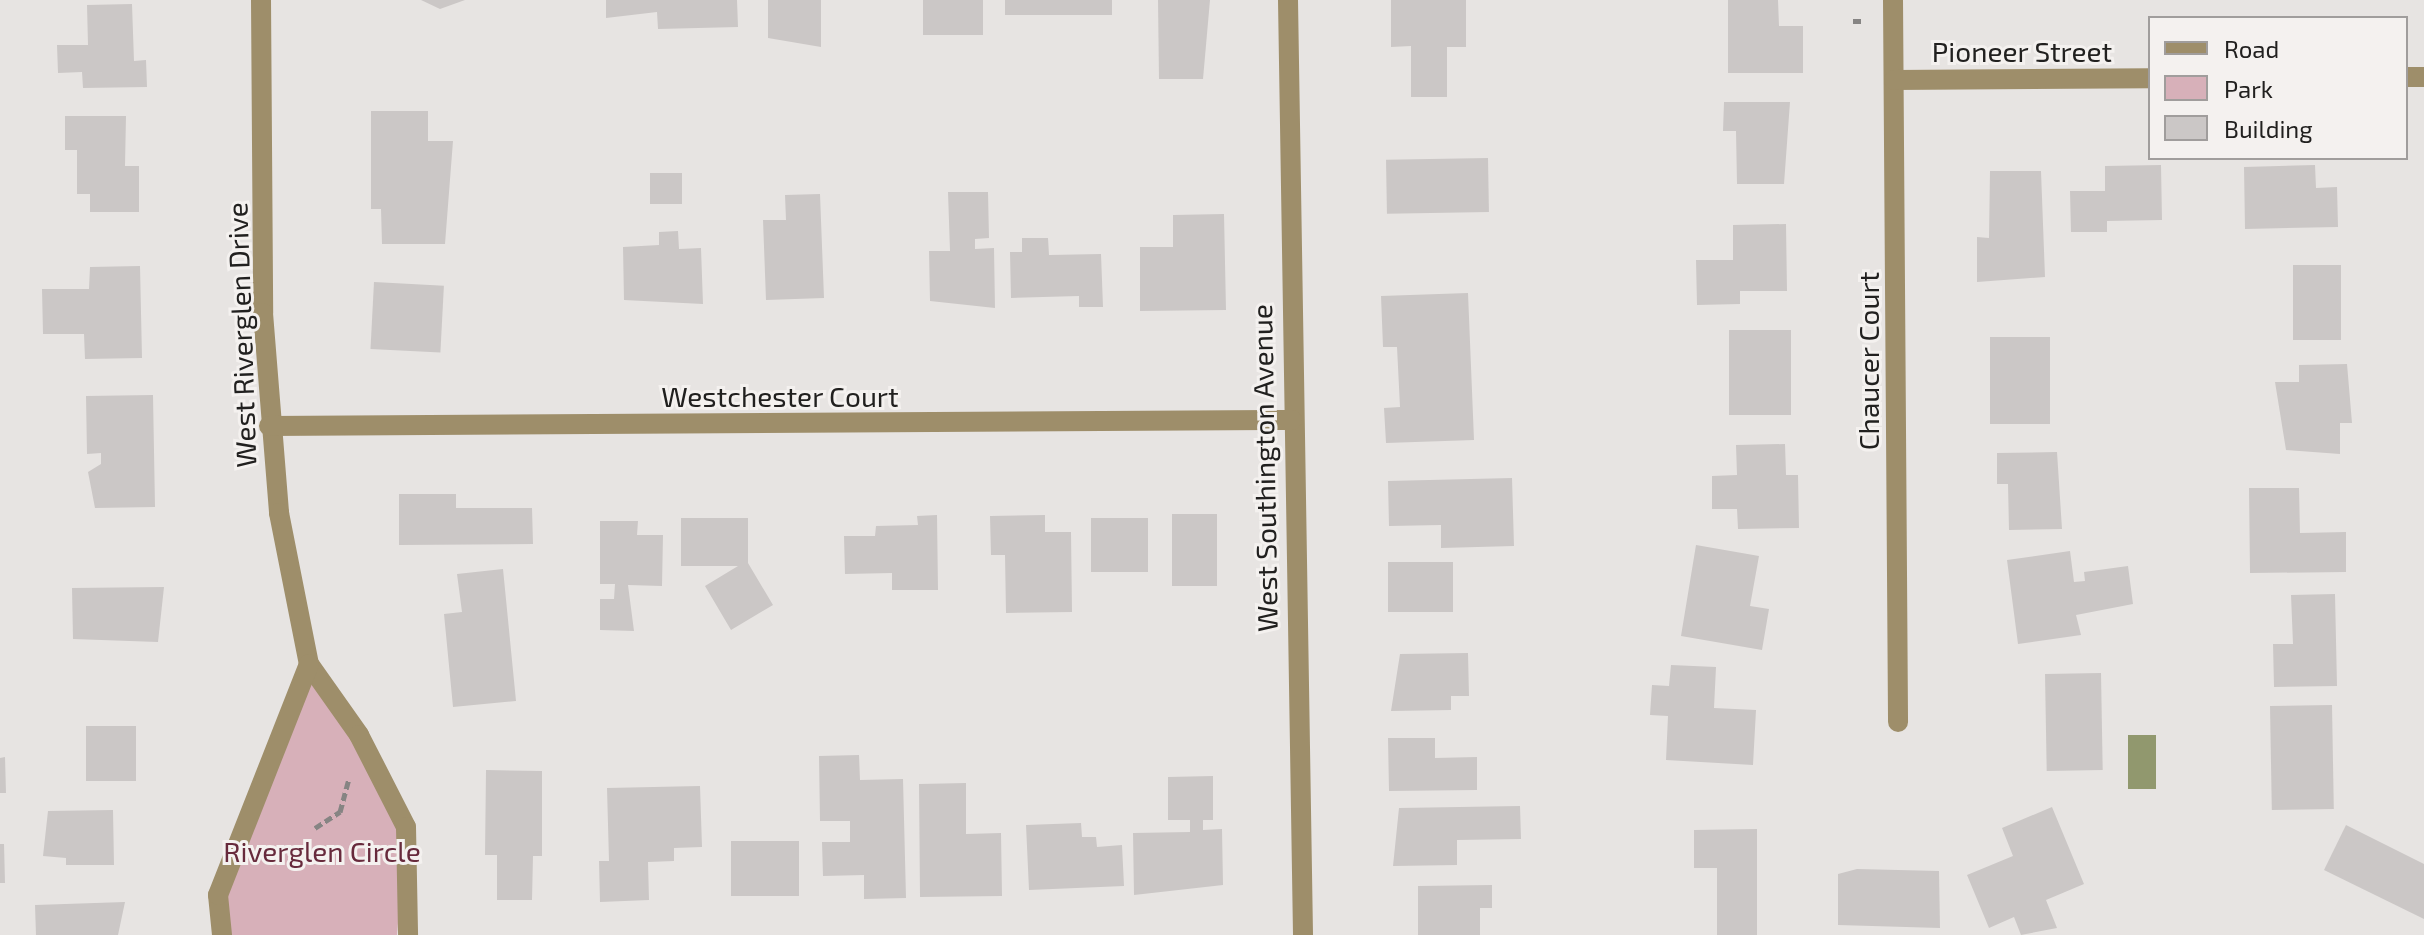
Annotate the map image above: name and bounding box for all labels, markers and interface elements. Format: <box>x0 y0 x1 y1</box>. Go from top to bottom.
legend <box>2148 16 2408 160</box>
street label: Pioneer Street <box>1932 34 2112 68</box>
text: Road <box>2224 34 2279 63</box>
text: Park <box>2224 74 2273 103</box>
text: Building <box>2224 114 2313 143</box>
street label: West Riverglen Drive <box>220 202 262 468</box>
street label: Chaucer Court <box>1851 271 1885 451</box>
street label: West Southington Avenue <box>1244 303 1284 633</box>
street label: Westchester Court <box>661 379 899 413</box>
park label: Riverglen Circle <box>223 834 421 868</box>

